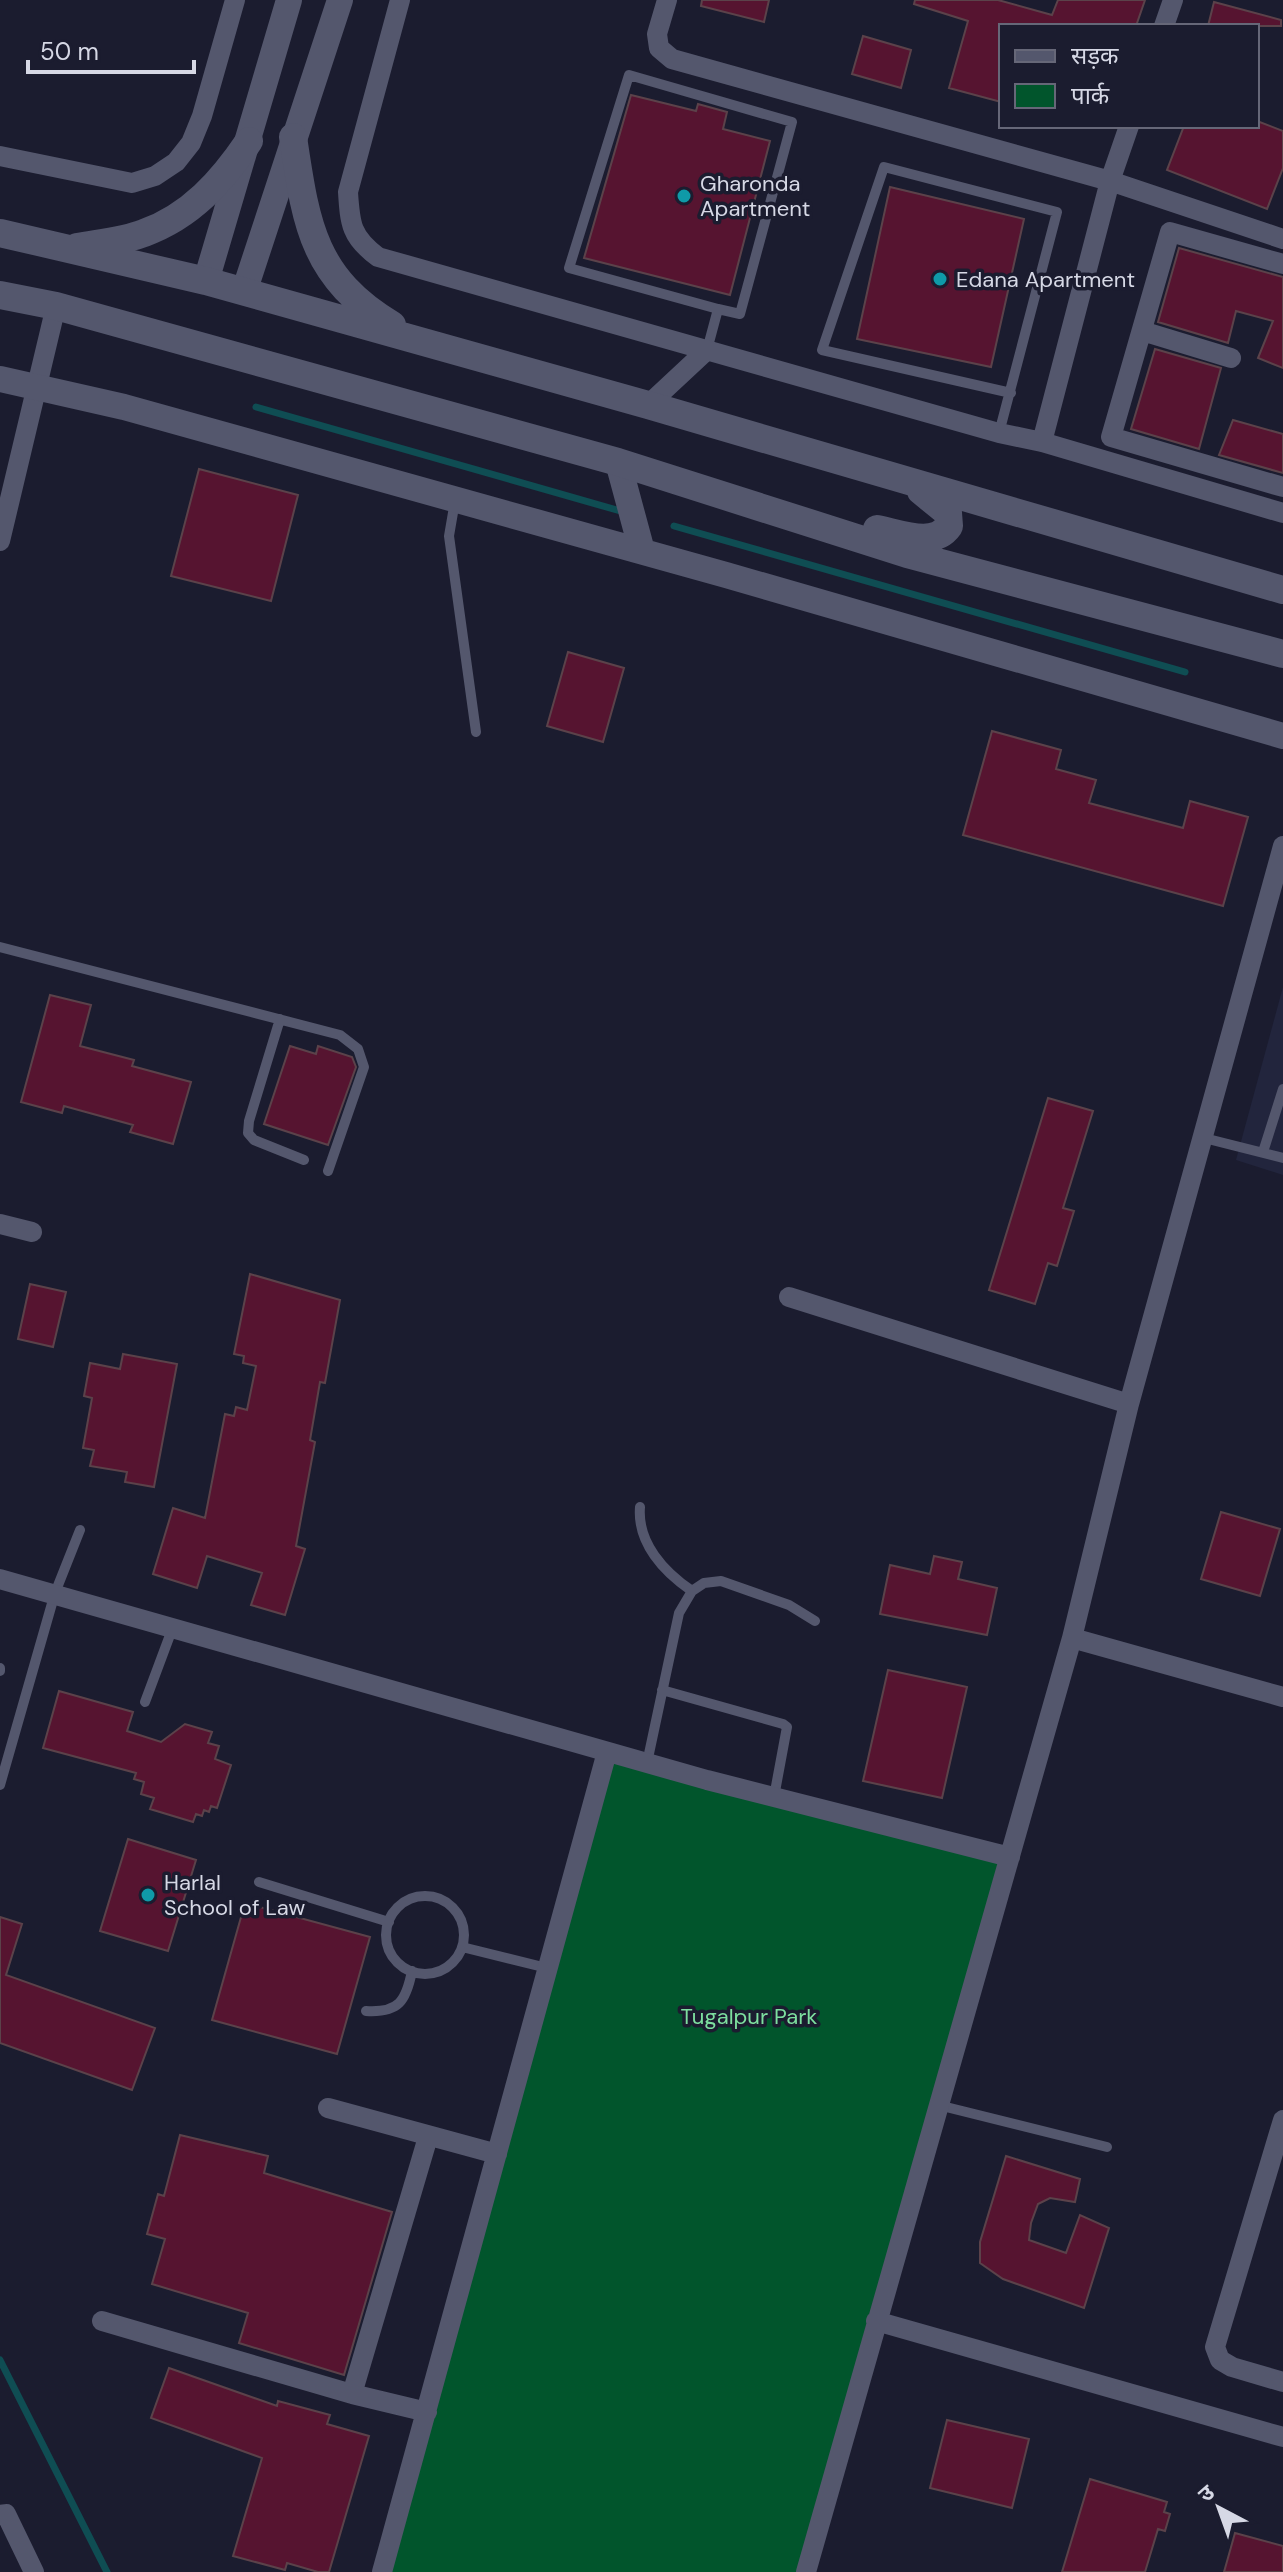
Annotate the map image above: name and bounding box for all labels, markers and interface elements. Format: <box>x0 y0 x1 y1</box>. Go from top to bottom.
scale bar <box>28 24 194 74</box>
legend <box>999 24 1259 128</box>
text: 50 m <box>40 36 99 67</box>
text: सड़क <box>1071 40 1119 71</box>
text: पार्क <box>1071 80 1110 111</box>
place label: Gharonda Apartment <box>700 169 810 223</box>
marker: Gharonda Apartment <box>675 187 693 205</box>
place label: Edana Apartment <box>956 265 1135 294</box>
marker: Edana Apartment <box>931 270 949 288</box>
place label: Harlal School of Law <box>164 1868 306 1922</box>
marker: Harlal School of Law <box>139 1886 157 1904</box>
park label: Tugalpur Park <box>681 2002 817 2031</box>
north arrow <box>1179 2468 1259 2548</box>
text: उ <box>1192 2477 1221 2508</box>

